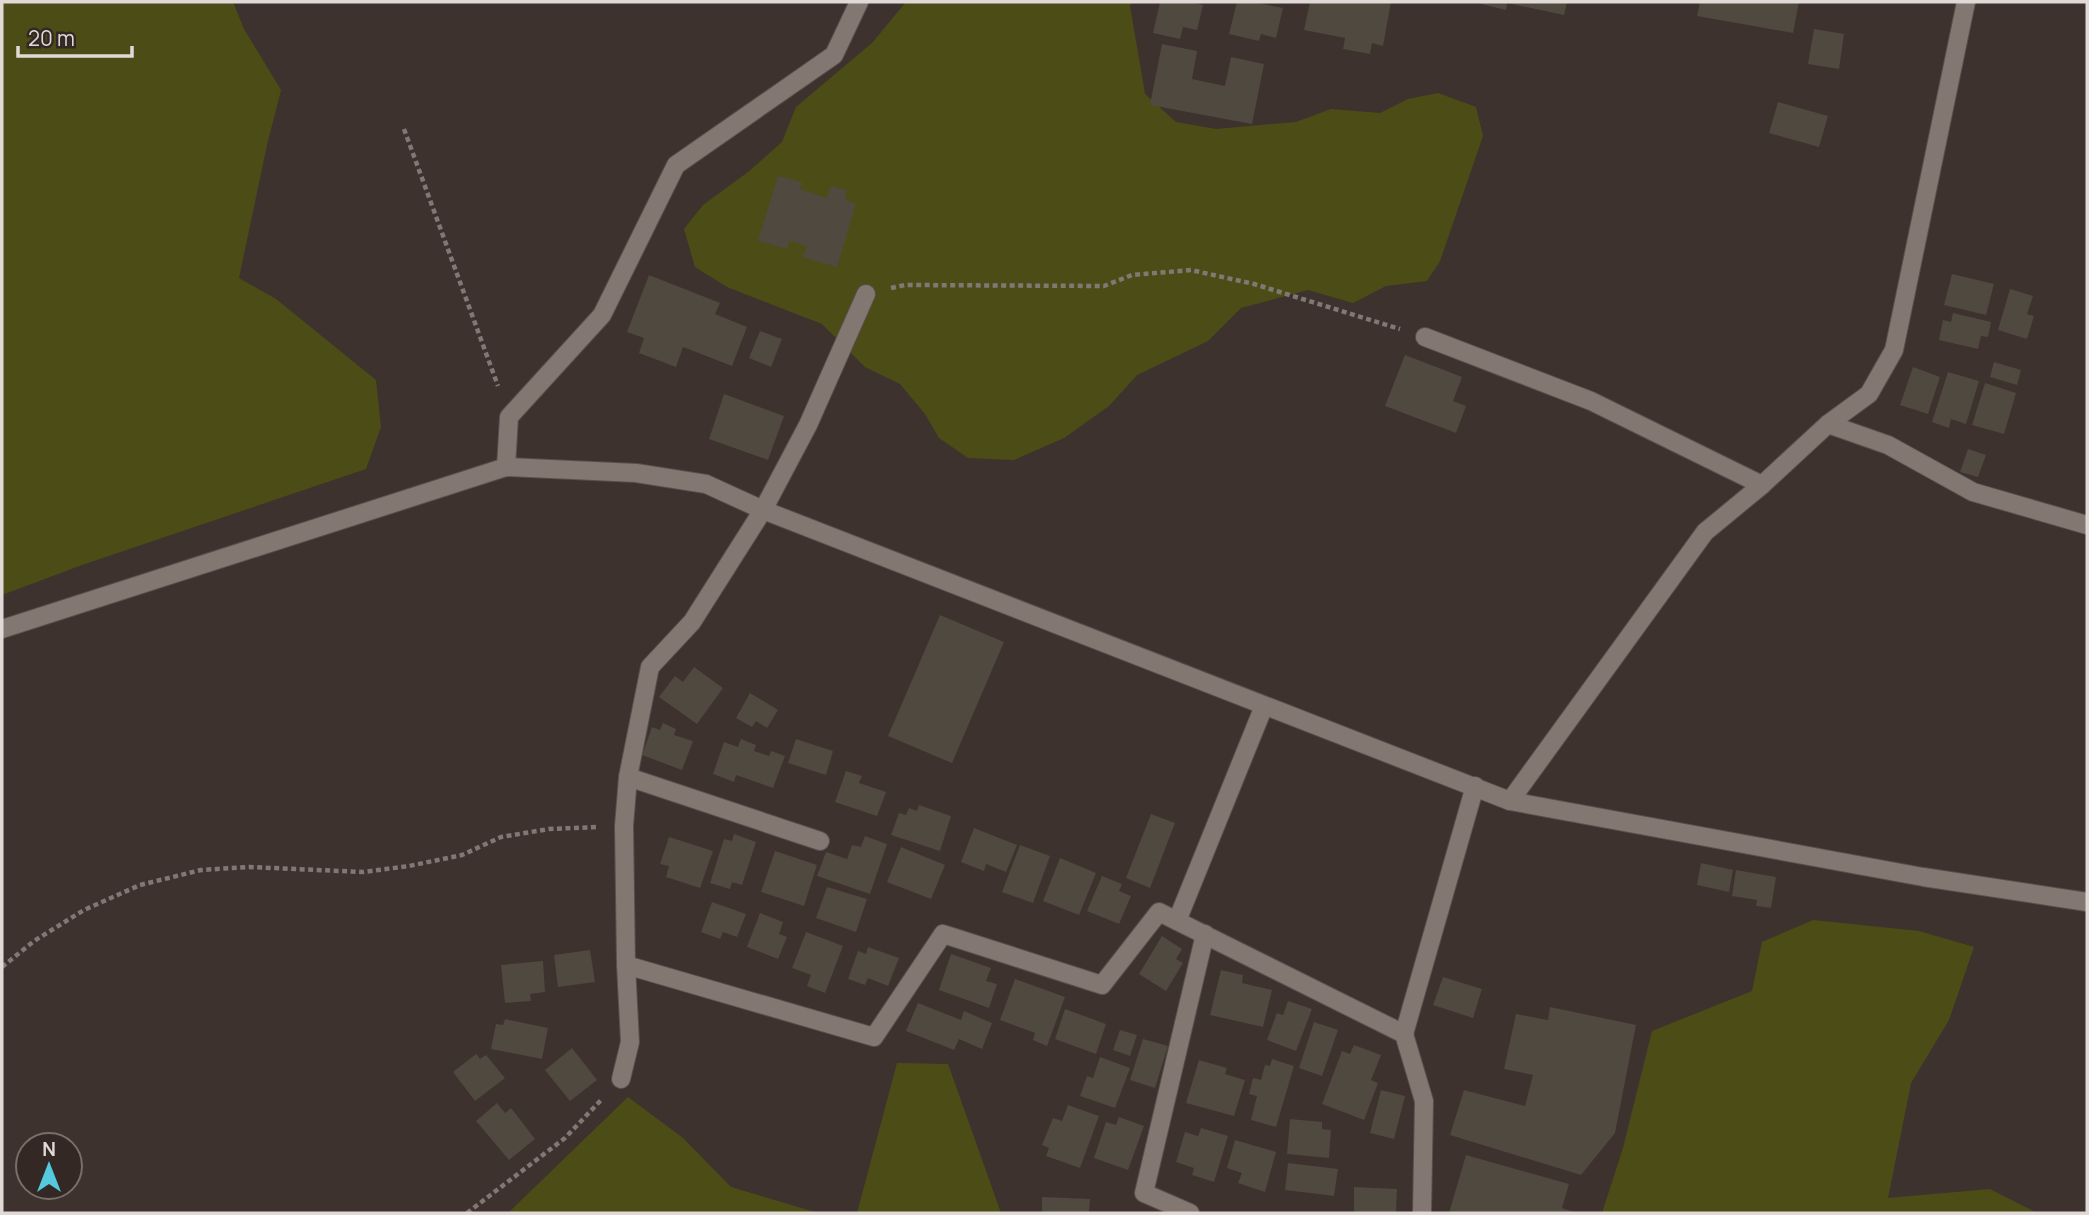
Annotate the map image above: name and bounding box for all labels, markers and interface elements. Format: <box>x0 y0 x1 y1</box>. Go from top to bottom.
scale bar <box>18 14 131 58</box>
text: 20 m <box>28 24 75 52</box>
north arrow <box>14 1131 84 1201</box>
text: N <box>42 1136 56 1162</box>

